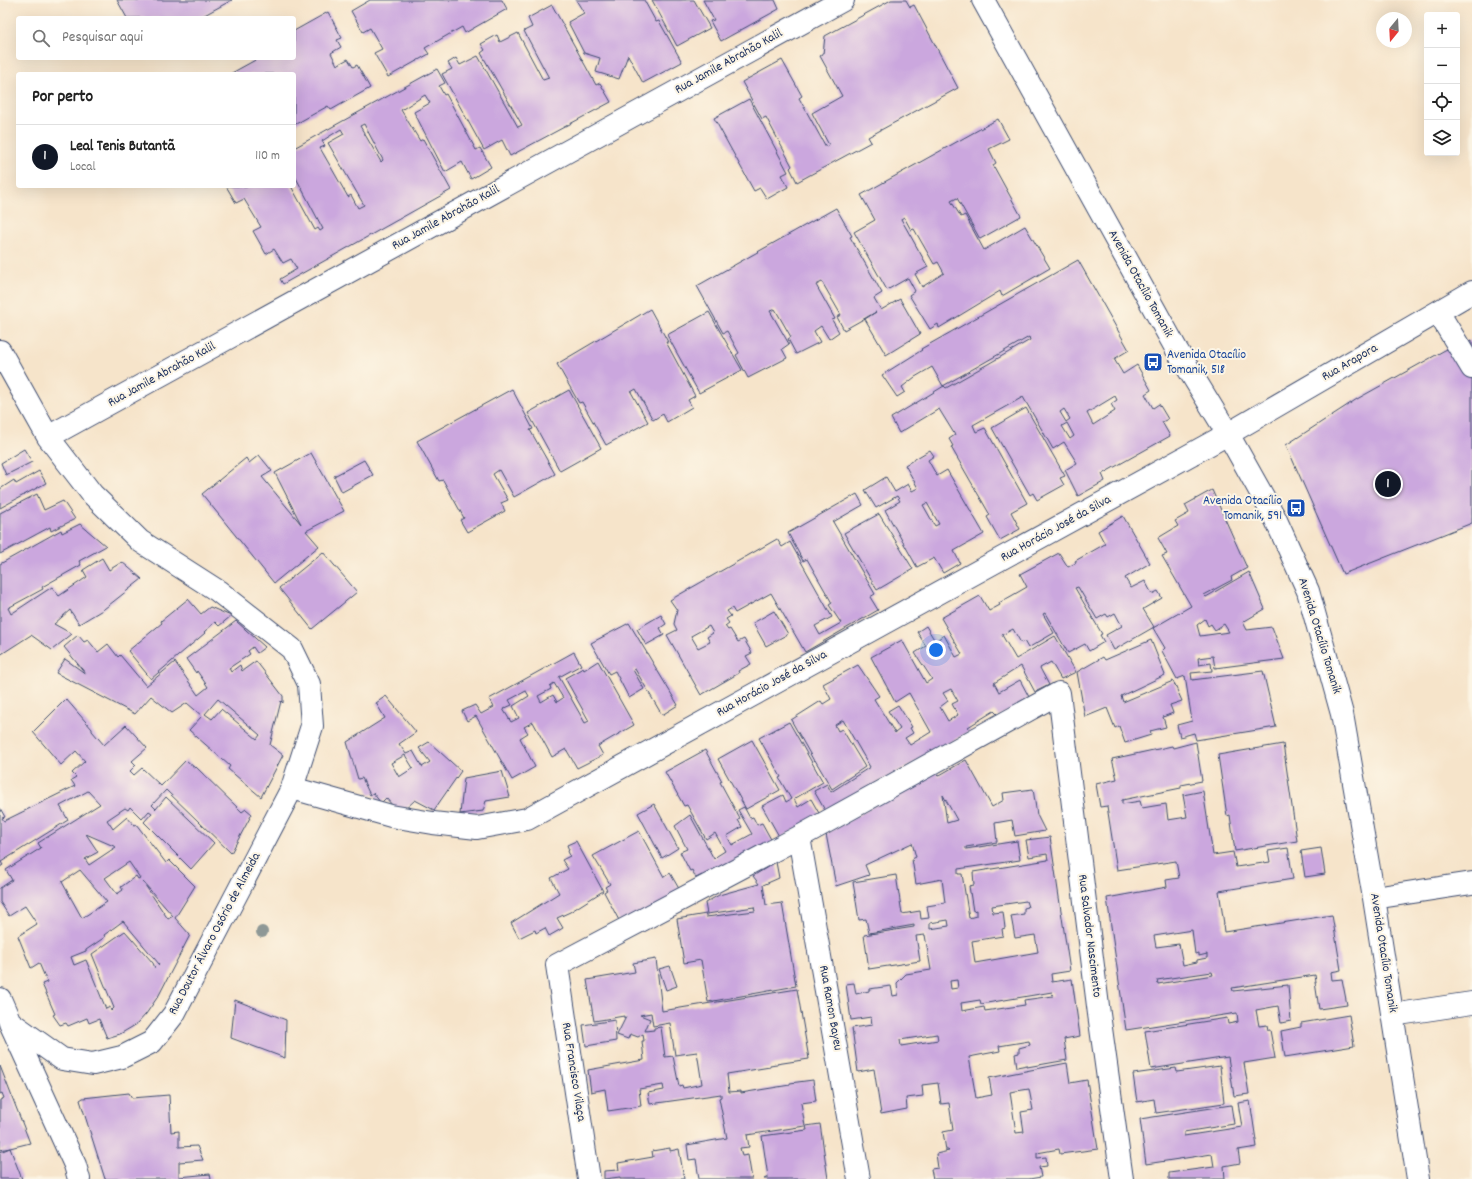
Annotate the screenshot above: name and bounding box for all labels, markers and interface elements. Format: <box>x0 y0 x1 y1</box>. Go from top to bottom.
north arrow <box>1376 12 1412 48</box>
map controls <box>1424 12 1460 156</box>
button: + <box>1424 12 1460 48</box>
search box <box>16 16 296 60</box>
street label: Rua Jamile Abrahão Kalil <box>672 24 786 100</box>
icon: search <box>30 27 52 49</box>
text: Pesquisar aqui <box>62 27 143 49</box>
button: − <box>1424 48 1460 84</box>
button: locate <box>1424 84 1460 120</box>
text: Por perto <box>32 86 93 110</box>
button: layers <box>1424 120 1460 156</box>
text: Leal Tenis Butantã <box>70 136 175 158</box>
text: 1 <box>44 147 46 166</box>
text: 110 m <box>255 147 280 166</box>
text: Local <box>70 158 96 177</box>
street label: Rua Jamile Abrahão Kalil <box>389 180 503 256</box>
street label: Avenida Otacílio Tomanik <box>1102 227 1178 341</box>
street label: Rua Jamile Abrahão Kalil <box>105 337 219 413</box>
street label: Rua Arapora <box>1319 339 1382 387</box>
place label: Avenida Otacílio Tomanik, 518 <box>1167 346 1246 380</box>
bus stop icon: Avenida Otacílio Tomanik, 518 <box>1142 351 1164 373</box>
pin: 1 <box>1375 469 1401 499</box>
street label: Rua Horácio José da Silva <box>997 490 1115 567</box>
place label: Avenida Otacílio Tomanik, 591 <box>1203 492 1282 526</box>
bus stop icon: Avenida Otacílio Tomanik, 591 <box>1285 497 1307 519</box>
street label: Avenida Otacílio Tomanik <box>1292 576 1346 696</box>
your location <box>926 640 946 660</box>
street label: Rua Horácio José da Silva <box>713 645 831 722</box>
street label: Rua Doutor Álvaro Osório de Almeida <box>164 849 266 1019</box>
street label: Rua Salvador Nascimento <box>1072 873 1106 999</box>
street label: Avenida Otacílio Tomanik <box>1364 892 1402 1014</box>
street label: Rua Ramon Bayeu <box>813 964 847 1052</box>
street label: Rua Francisco Vilaça <box>556 1021 590 1124</box>

